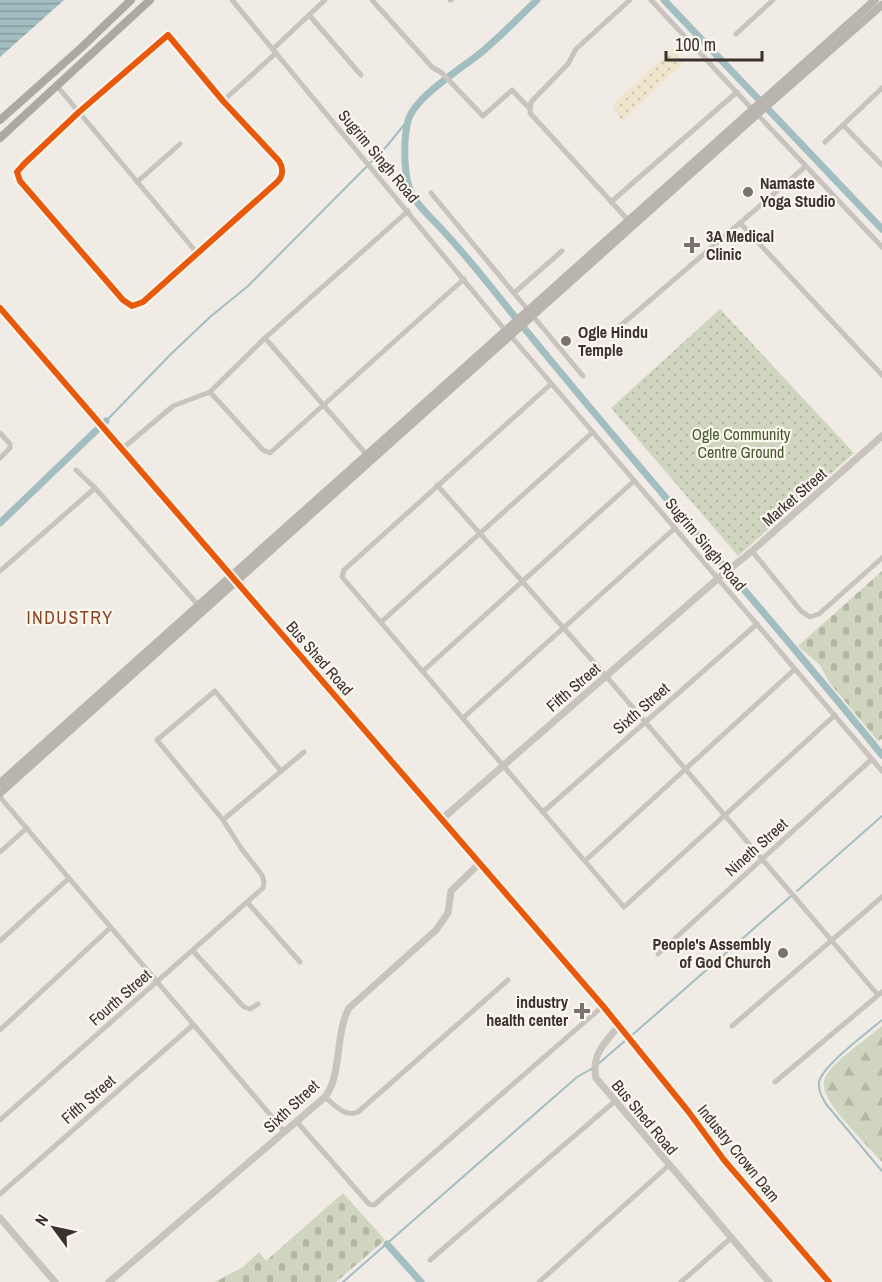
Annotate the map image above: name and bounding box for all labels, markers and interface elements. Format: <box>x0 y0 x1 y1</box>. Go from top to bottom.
scale bar <box>666 24 762 62</box>
text: 100 m <box>675 32 716 57</box>
street label: Sugrim Singh Road <box>334 105 424 207</box>
place label: Namaste Yoga Studio <box>760 172 836 212</box>
marker: Namaste Yoga Studio <box>741 185 755 199</box>
place label: 3A Medical Clinic <box>706 225 774 265</box>
marker: 3A Medical Clinic <box>683 236 701 254</box>
place label: Ogle Hindu Temple <box>578 321 648 361</box>
marker: Ogle Hindu Temple <box>559 334 573 348</box>
park label: Ogle Community Centre Ground <box>692 423 791 463</box>
street label: Market Street <box>757 463 831 531</box>
street label: Sugrim Singh Road <box>661 493 751 595</box>
district label: INDUSTRY <box>26 605 114 630</box>
street label: Bus Shed Road <box>282 616 358 700</box>
street label: Fifth Street <box>541 657 605 717</box>
street label: Sixth Street <box>608 677 674 739</box>
street label: Nineth Street <box>720 813 792 881</box>
place label: People's Assembly of God Church <box>652 933 772 973</box>
marker: People's Assembly of God Church <box>776 946 790 960</box>
street label: Fourth Street <box>84 964 156 1030</box>
place label: industry health center <box>486 991 569 1031</box>
marker: industry health center <box>573 1002 591 1020</box>
street label: Fifth Street <box>56 1069 120 1129</box>
street label: Sixth Street <box>258 1074 324 1137</box>
street label: Bus Shed Road <box>607 1075 683 1159</box>
street label: Industry Crown Dam <box>693 1100 785 1206</box>
north arrow <box>24 1198 84 1258</box>
text: N <box>30 1210 53 1230</box>

